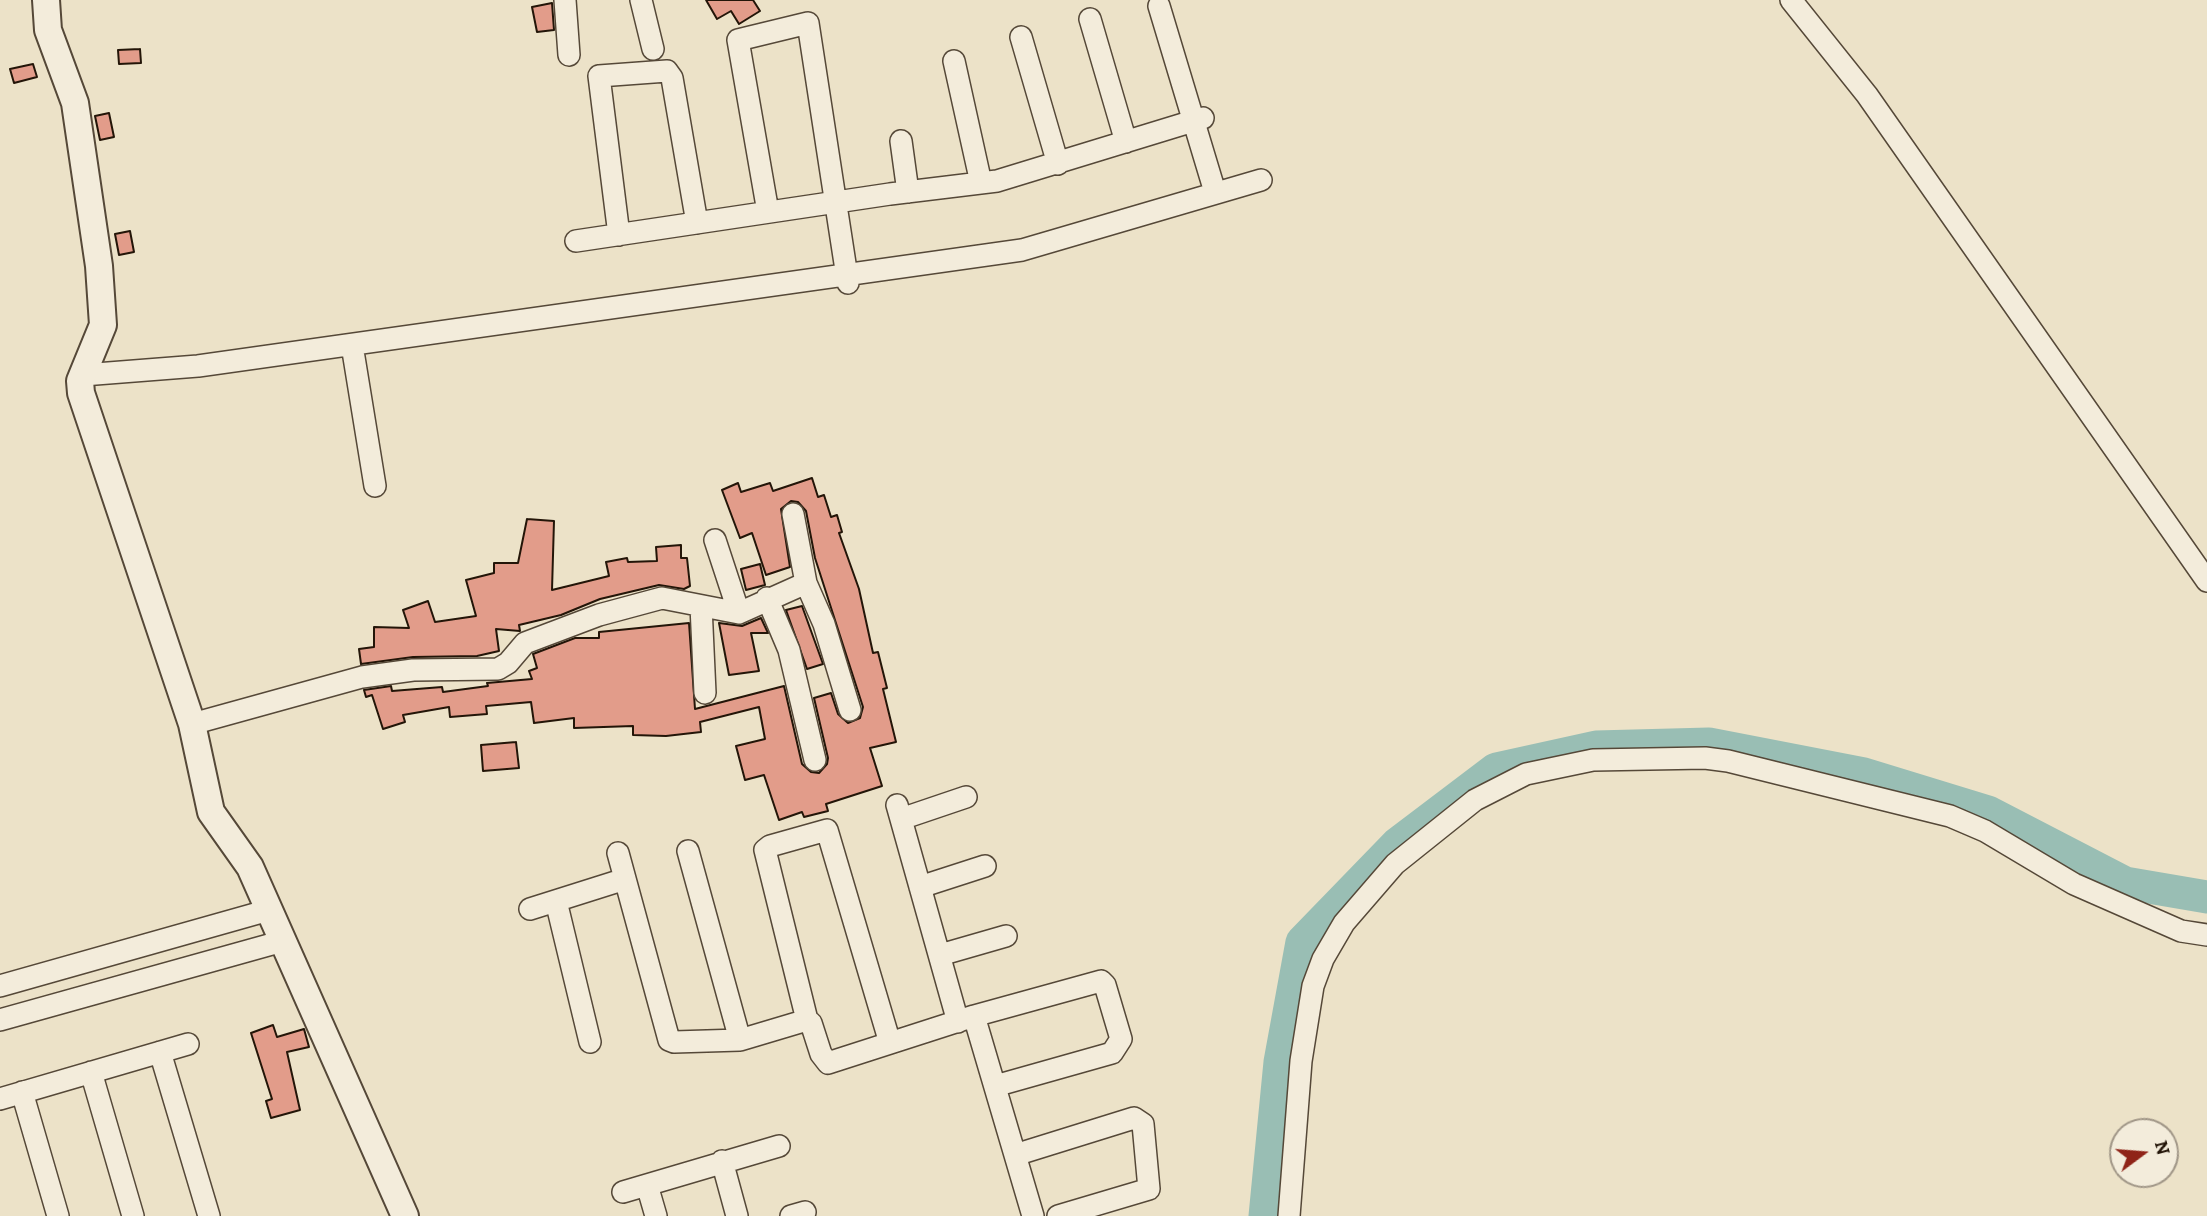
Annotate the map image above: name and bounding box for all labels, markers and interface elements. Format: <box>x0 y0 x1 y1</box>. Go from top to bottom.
north arrow <box>2109 1118 2179 1188</box>
text: N <box>2148 1138 2177 1158</box>

